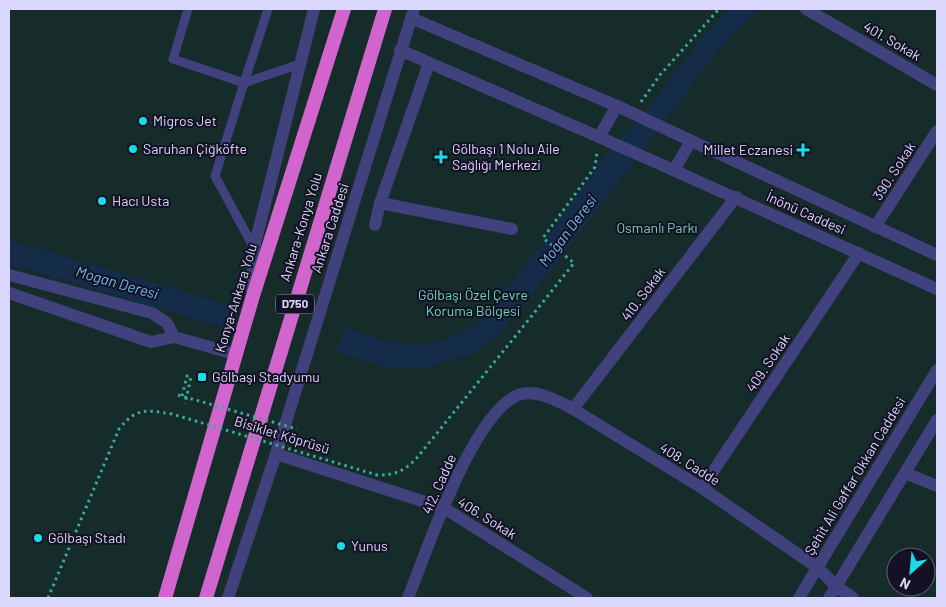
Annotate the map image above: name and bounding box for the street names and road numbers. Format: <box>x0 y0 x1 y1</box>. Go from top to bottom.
street label: 401. Sokak <box>860 17 924 64</box>
street label: 390. Sokak <box>868 138 919 203</box>
street label: Ankara-Konya Yolu <box>276 170 325 283</box>
street label: Ankara Caddesi <box>307 181 352 275</box>
street label: İnönü Caddesi <box>764 188 848 238</box>
street label: Konya-Ankara Yolu <box>211 241 260 354</box>
street label: 410. Sokak <box>617 264 668 324</box>
road number: D750 <box>276 294 314 314</box>
street label: 409. Sokak <box>742 330 793 395</box>
street label: Şehit Ali Gaffar Okkan Caddesi <box>800 393 909 558</box>
street label: Bisiklet Köprüsü <box>232 412 332 457</box>
street label: 408. Cadde <box>657 438 724 489</box>
street label: 412. Cadde <box>418 451 459 516</box>
street label: 406. Sokak <box>455 493 520 542</box>

